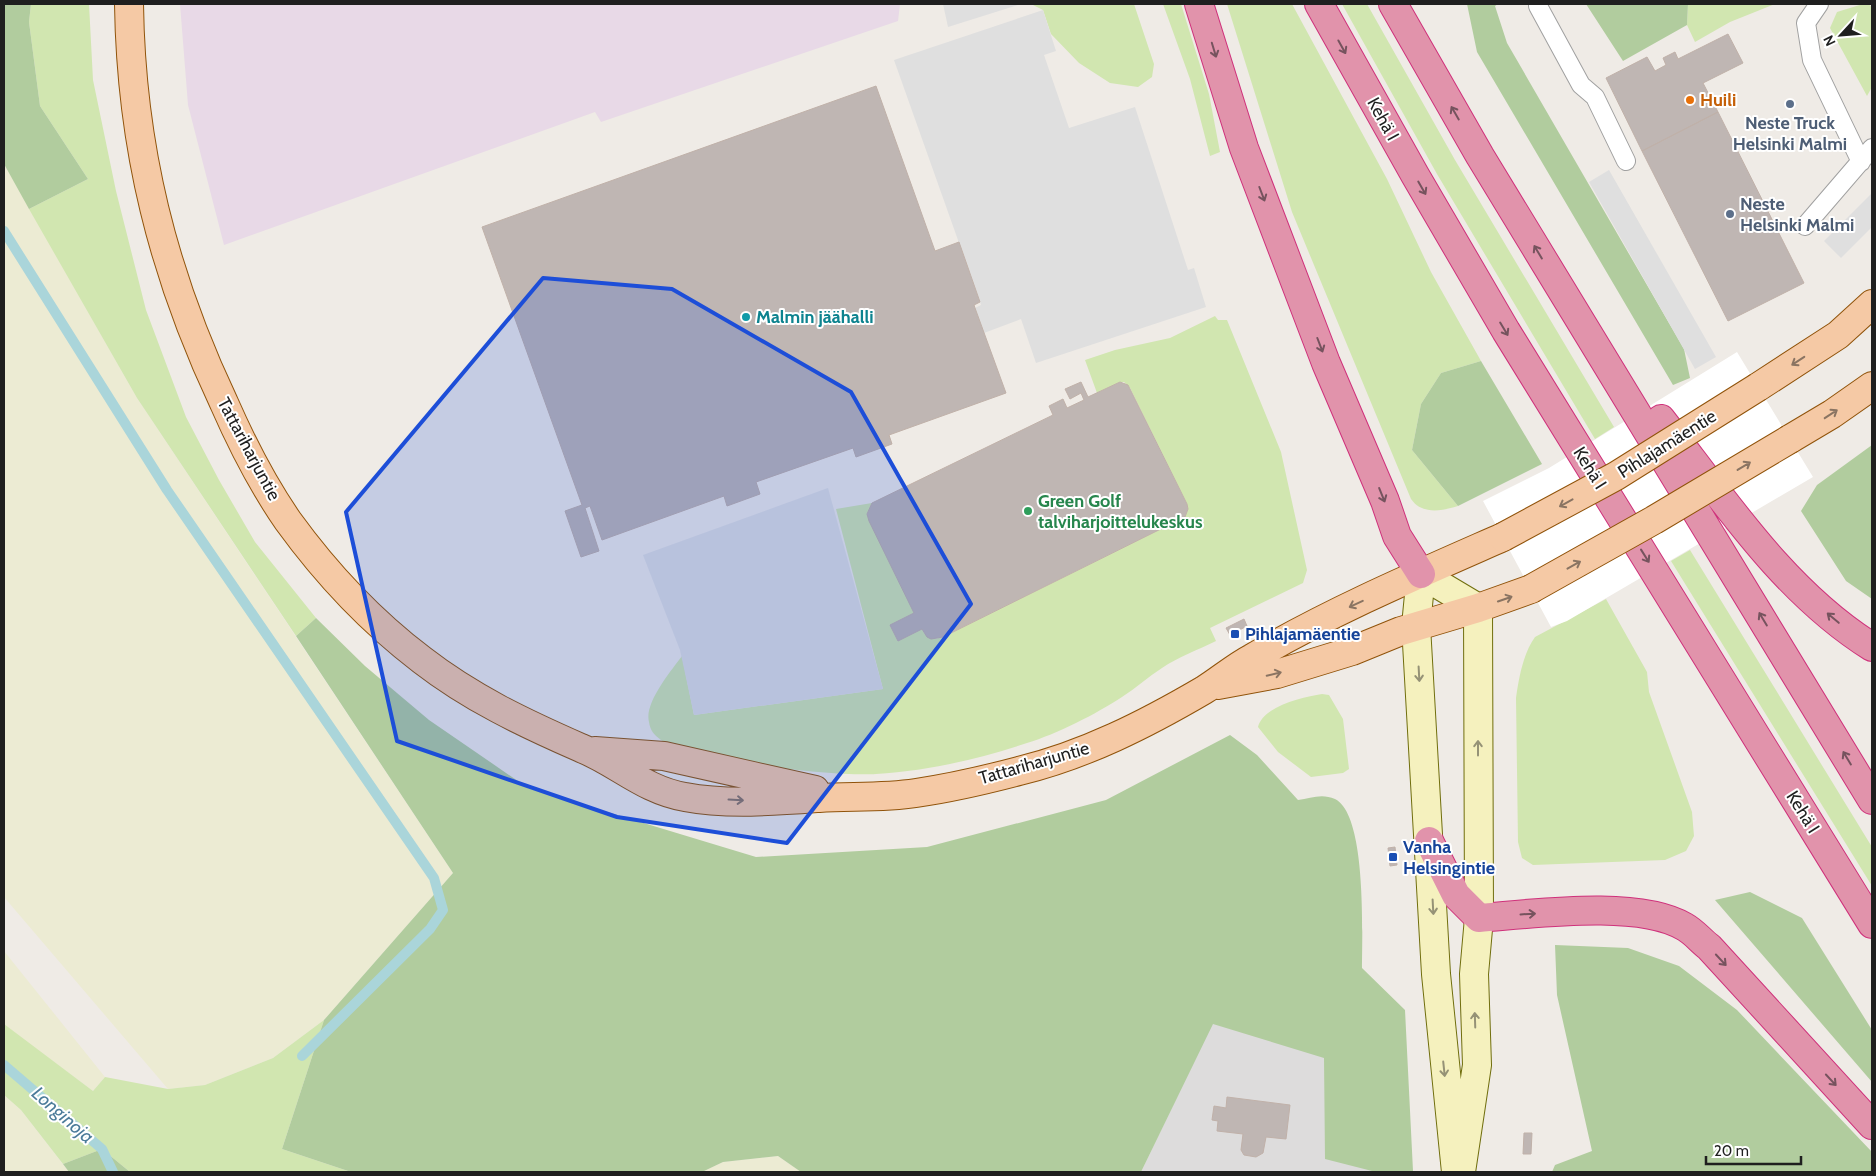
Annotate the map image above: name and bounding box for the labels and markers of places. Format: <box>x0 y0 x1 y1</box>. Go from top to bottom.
place label: Huili <box>1700 89 1736 111</box>
marker: Huili <box>1684 94 1696 106</box>
marker: Neste Truck Helsinki Malmi <box>1784 98 1796 110</box>
place label: Neste Truck Helsinki Malmi <box>1733 112 1847 155</box>
place label: Neste Helsinki Malmi <box>1740 193 1854 236</box>
marker: Neste Helsinki Malmi <box>1724 208 1736 220</box>
place label: Malmin jäähalli <box>756 306 873 328</box>
marker: Malmin jäähalli <box>740 311 752 323</box>
place label: Green Golf talviharjoittelukeskus <box>1038 490 1203 533</box>
marker: Green Golf talviharjoittelukeskus <box>1022 505 1034 517</box>
place label: Pihlajamäentie <box>1245 623 1360 645</box>
marker: Pihlajamäentie <box>1229 628 1241 640</box>
place label: Vanha Helsingintie <box>1403 836 1495 879</box>
marker: Vanha Helsingintie <box>1387 851 1399 863</box>

